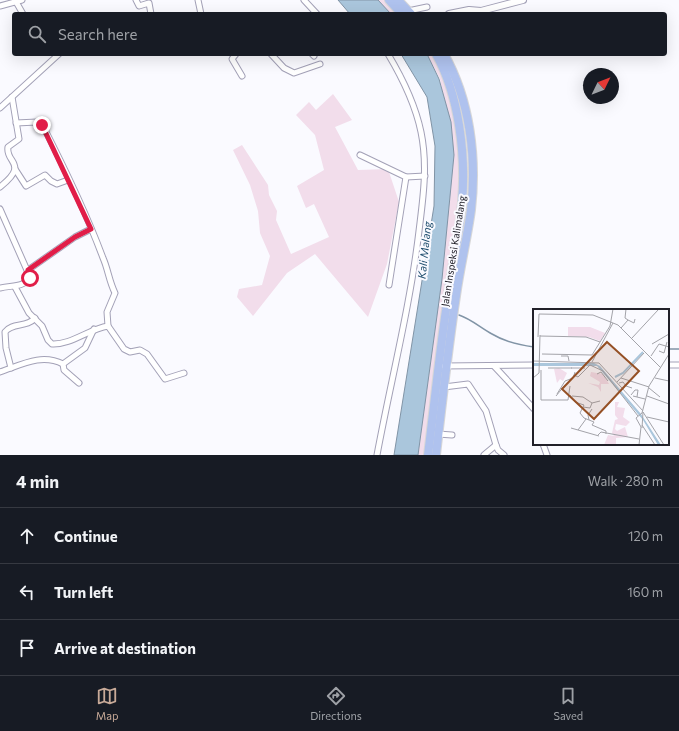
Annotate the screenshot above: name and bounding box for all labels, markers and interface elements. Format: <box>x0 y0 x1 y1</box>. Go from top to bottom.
search box <box>12 12 667 56</box>
icon: search <box>26 23 48 45</box>
text: Search here <box>58 25 137 43</box>
north arrow <box>583 68 619 104</box>
route end <box>33 116 51 134</box>
street label: Jalan Inspeksi Kalimalang <box>438 194 468 307</box>
water label: Kali Malang <box>415 220 434 279</box>
route start <box>21 269 39 287</box>
inset map <box>533 309 669 445</box>
text: 4 min <box>16 471 59 492</box>
text: Walk · 280 m <box>588 473 663 489</box>
icon: ahead <box>16 525 38 547</box>
text: Continue <box>54 527 118 545</box>
text: 120 m <box>628 528 663 544</box>
icon: left <box>16 581 38 603</box>
text: Turn left <box>54 583 113 601</box>
text: 160 m <box>627 584 663 600</box>
icon: arrive <box>16 637 38 659</box>
text: Arrive at destination <box>54 639 196 657</box>
tab: Map <box>96 685 119 722</box>
tab: Directions <box>310 685 362 722</box>
tab: Saved <box>553 685 583 722</box>

